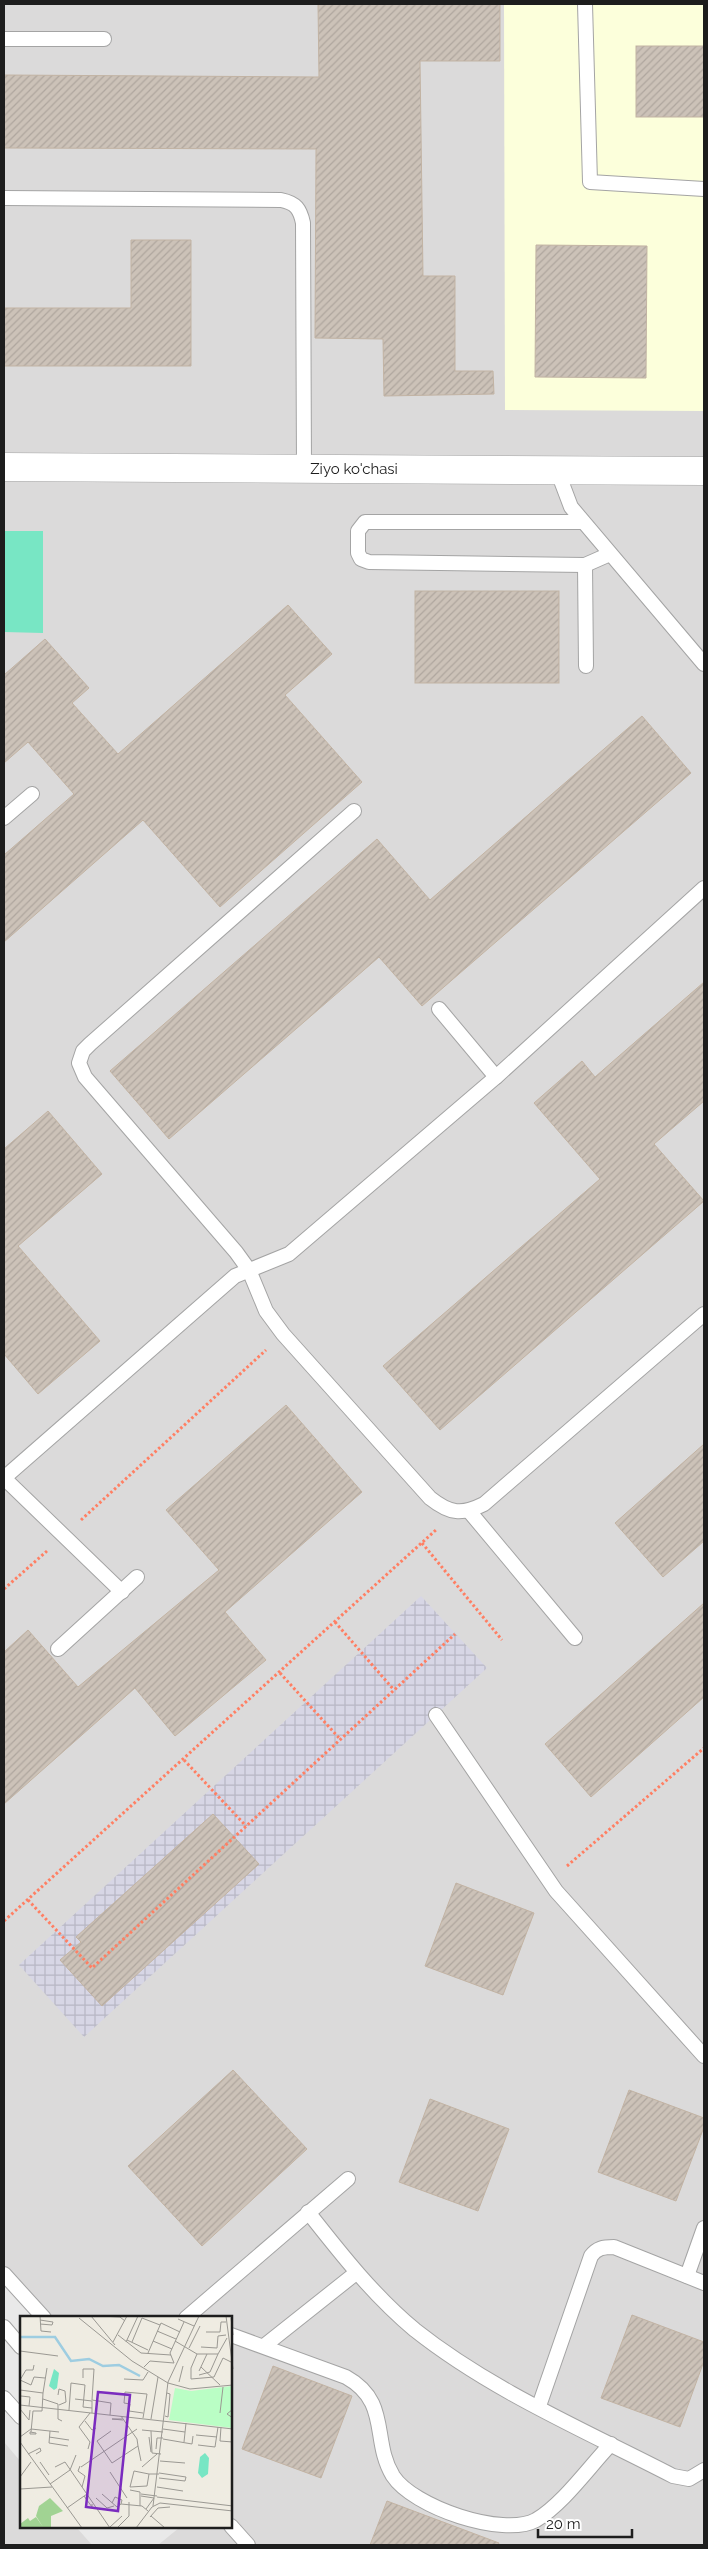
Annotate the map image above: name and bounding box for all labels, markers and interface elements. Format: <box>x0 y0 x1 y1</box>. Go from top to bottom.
street label: Ziyo ko'chasi <box>310 460 398 478</box>
inset map <box>20 2316 232 2529</box>
scale bar <box>538 2506 632 2538</box>
text: 20 m <box>546 2515 581 2533</box>

